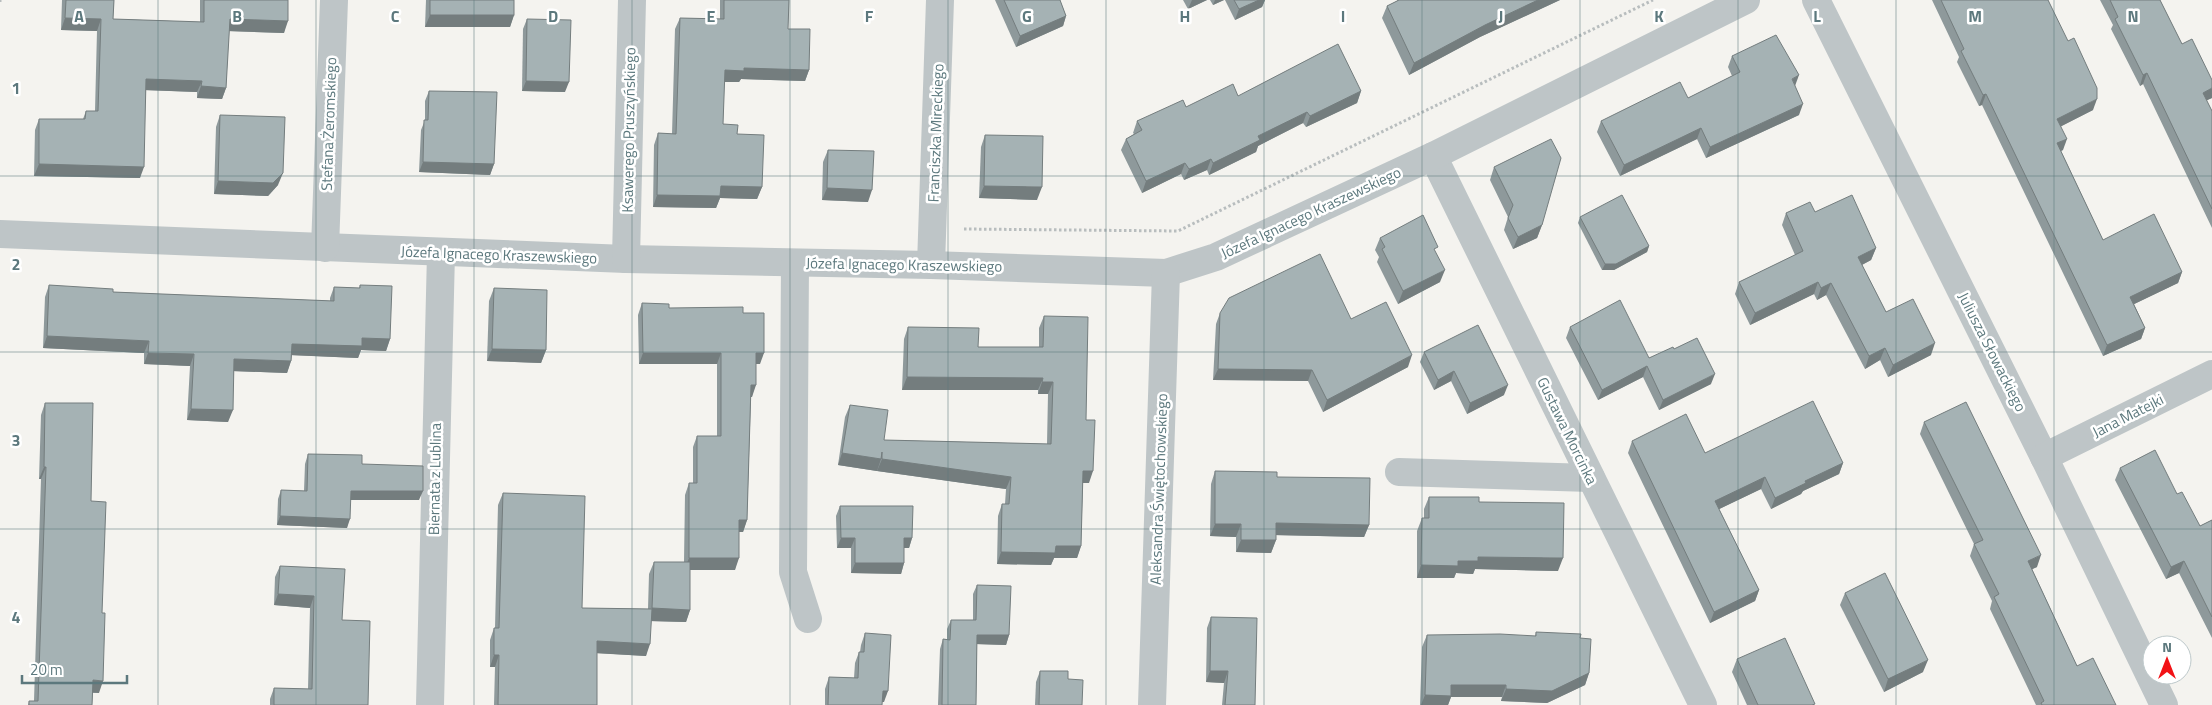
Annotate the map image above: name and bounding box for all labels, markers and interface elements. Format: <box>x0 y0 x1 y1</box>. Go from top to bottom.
text: A <box>74 4 84 28</box>
text: B <box>232 4 242 28</box>
text: C <box>391 4 400 28</box>
text: D <box>548 4 558 28</box>
text: E <box>707 4 716 28</box>
text: F <box>865 4 874 28</box>
text: G <box>1022 4 1032 28</box>
text: H <box>1180 4 1190 28</box>
text: I <box>1341 4 1345 28</box>
text: J <box>1499 4 1503 28</box>
text: K <box>1654 4 1664 28</box>
text: L <box>1813 4 1821 28</box>
text: M <box>1968 4 1982 28</box>
text: N <box>2127 4 2139 28</box>
street label: Ksawerego Pruszyńskiego <box>616 47 641 213</box>
street label: Stefana Żeromskiego <box>315 57 342 191</box>
street label: Franciszka Mireckiego <box>922 63 949 203</box>
text: 1 <box>12 76 20 100</box>
street label: Józefa Ignacego Kraszewskiego <box>1217 161 1405 264</box>
street label: Józefa Ignacego Kraszewskiego <box>400 240 598 269</box>
street label: Józefa Ignacego Kraszewskiego <box>806 251 1003 278</box>
text: 2 <box>12 252 20 276</box>
street label: Juliusza Słowackiego <box>1952 288 2033 416</box>
street label: Gustawa Morcinka <box>1531 373 1604 489</box>
street label: Jana Matejki <box>2088 388 2167 443</box>
street label: Aleksandra Świętochowskiego <box>1144 393 1173 585</box>
street label: Biernata z Lublina <box>422 422 447 535</box>
text: 3 <box>12 428 20 452</box>
text: 4 <box>12 605 21 629</box>
north arrow <box>2142 635 2192 685</box>
text: N <box>2162 636 2172 657</box>
scale bar <box>22 652 128 684</box>
text: 20 m <box>30 658 63 681</box>

